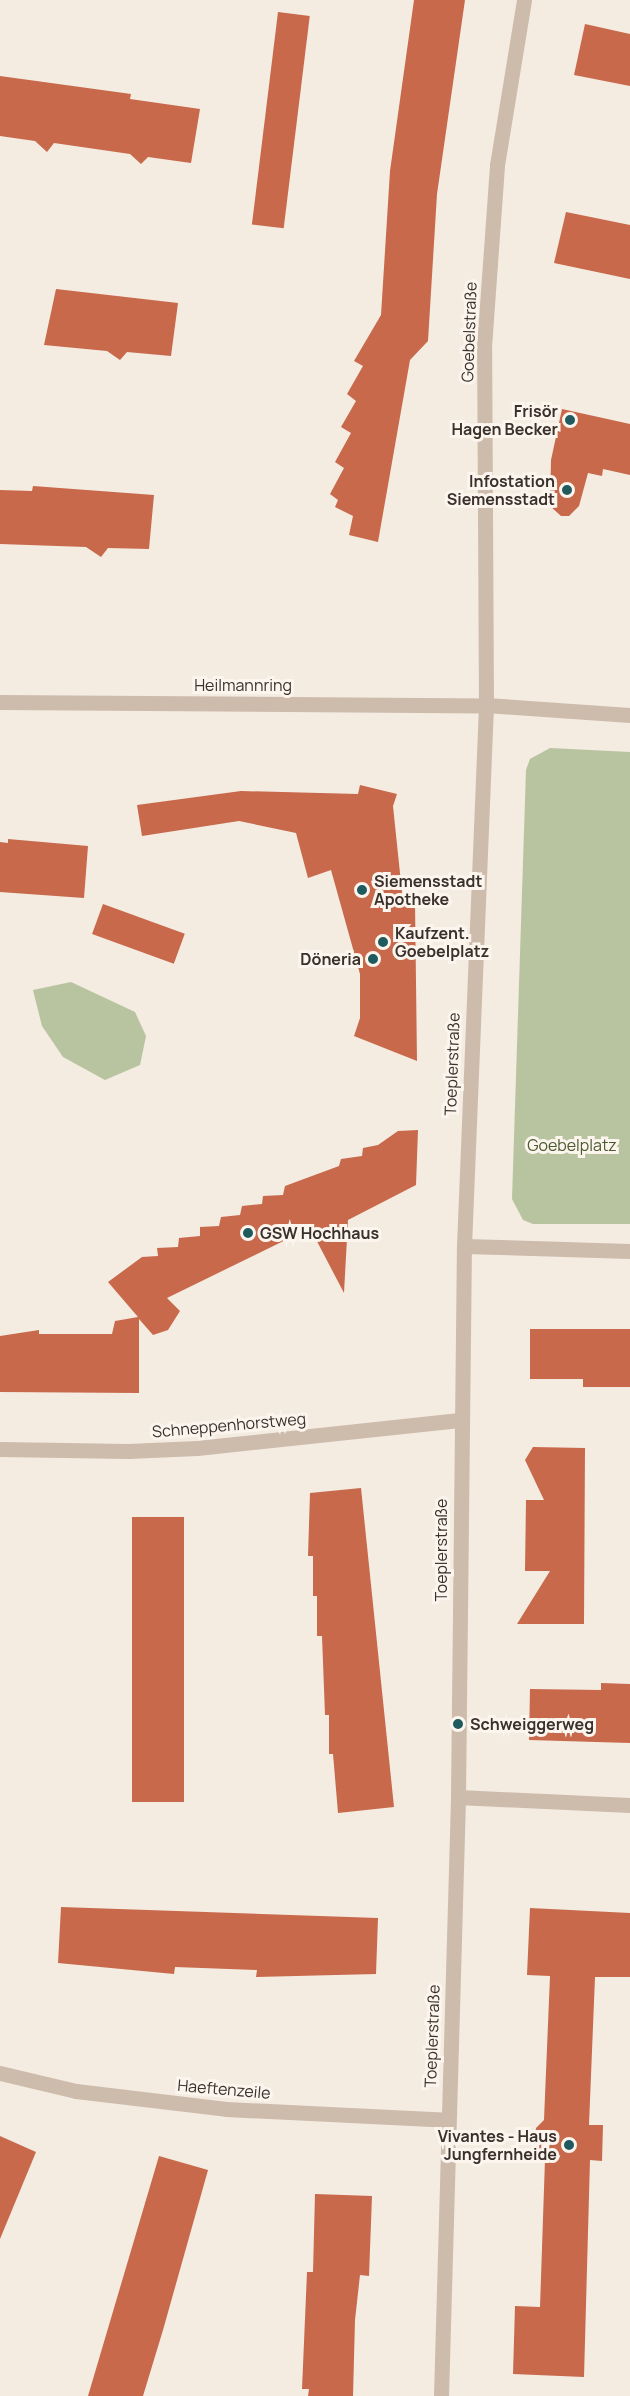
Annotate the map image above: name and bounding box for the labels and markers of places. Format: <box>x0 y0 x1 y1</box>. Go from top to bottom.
place label: Frisör Hagen Becker <box>451 401 558 439</box>
marker: Frisör Hagen Becker <box>563 413 577 427</box>
place label: Infostation Siemensstadt <box>447 471 555 509</box>
marker: Infostation Siemensstadt <box>560 483 574 497</box>
place label: Siemensstadt Apotheke <box>374 871 482 909</box>
marker: Siemensstadt Apotheke <box>355 883 369 897</box>
place label: Kaufzent. Goebelplatz <box>395 923 489 961</box>
marker: Kaufzent. Goebelplatz <box>376 935 390 949</box>
place label: Döneria <box>300 949 361 969</box>
marker: Döneria <box>366 952 380 966</box>
place label: GSW Hochhaus <box>260 1223 379 1243</box>
marker: GSW Hochhaus <box>241 1226 255 1240</box>
place label: Schweiggerweg <box>470 1714 594 1734</box>
marker: Schweiggerweg <box>451 1717 465 1731</box>
place label: Vivantes - Haus Jungfernheide <box>438 2126 557 2164</box>
marker: Vivantes - Haus Jungfernheide <box>562 2138 576 2152</box>

